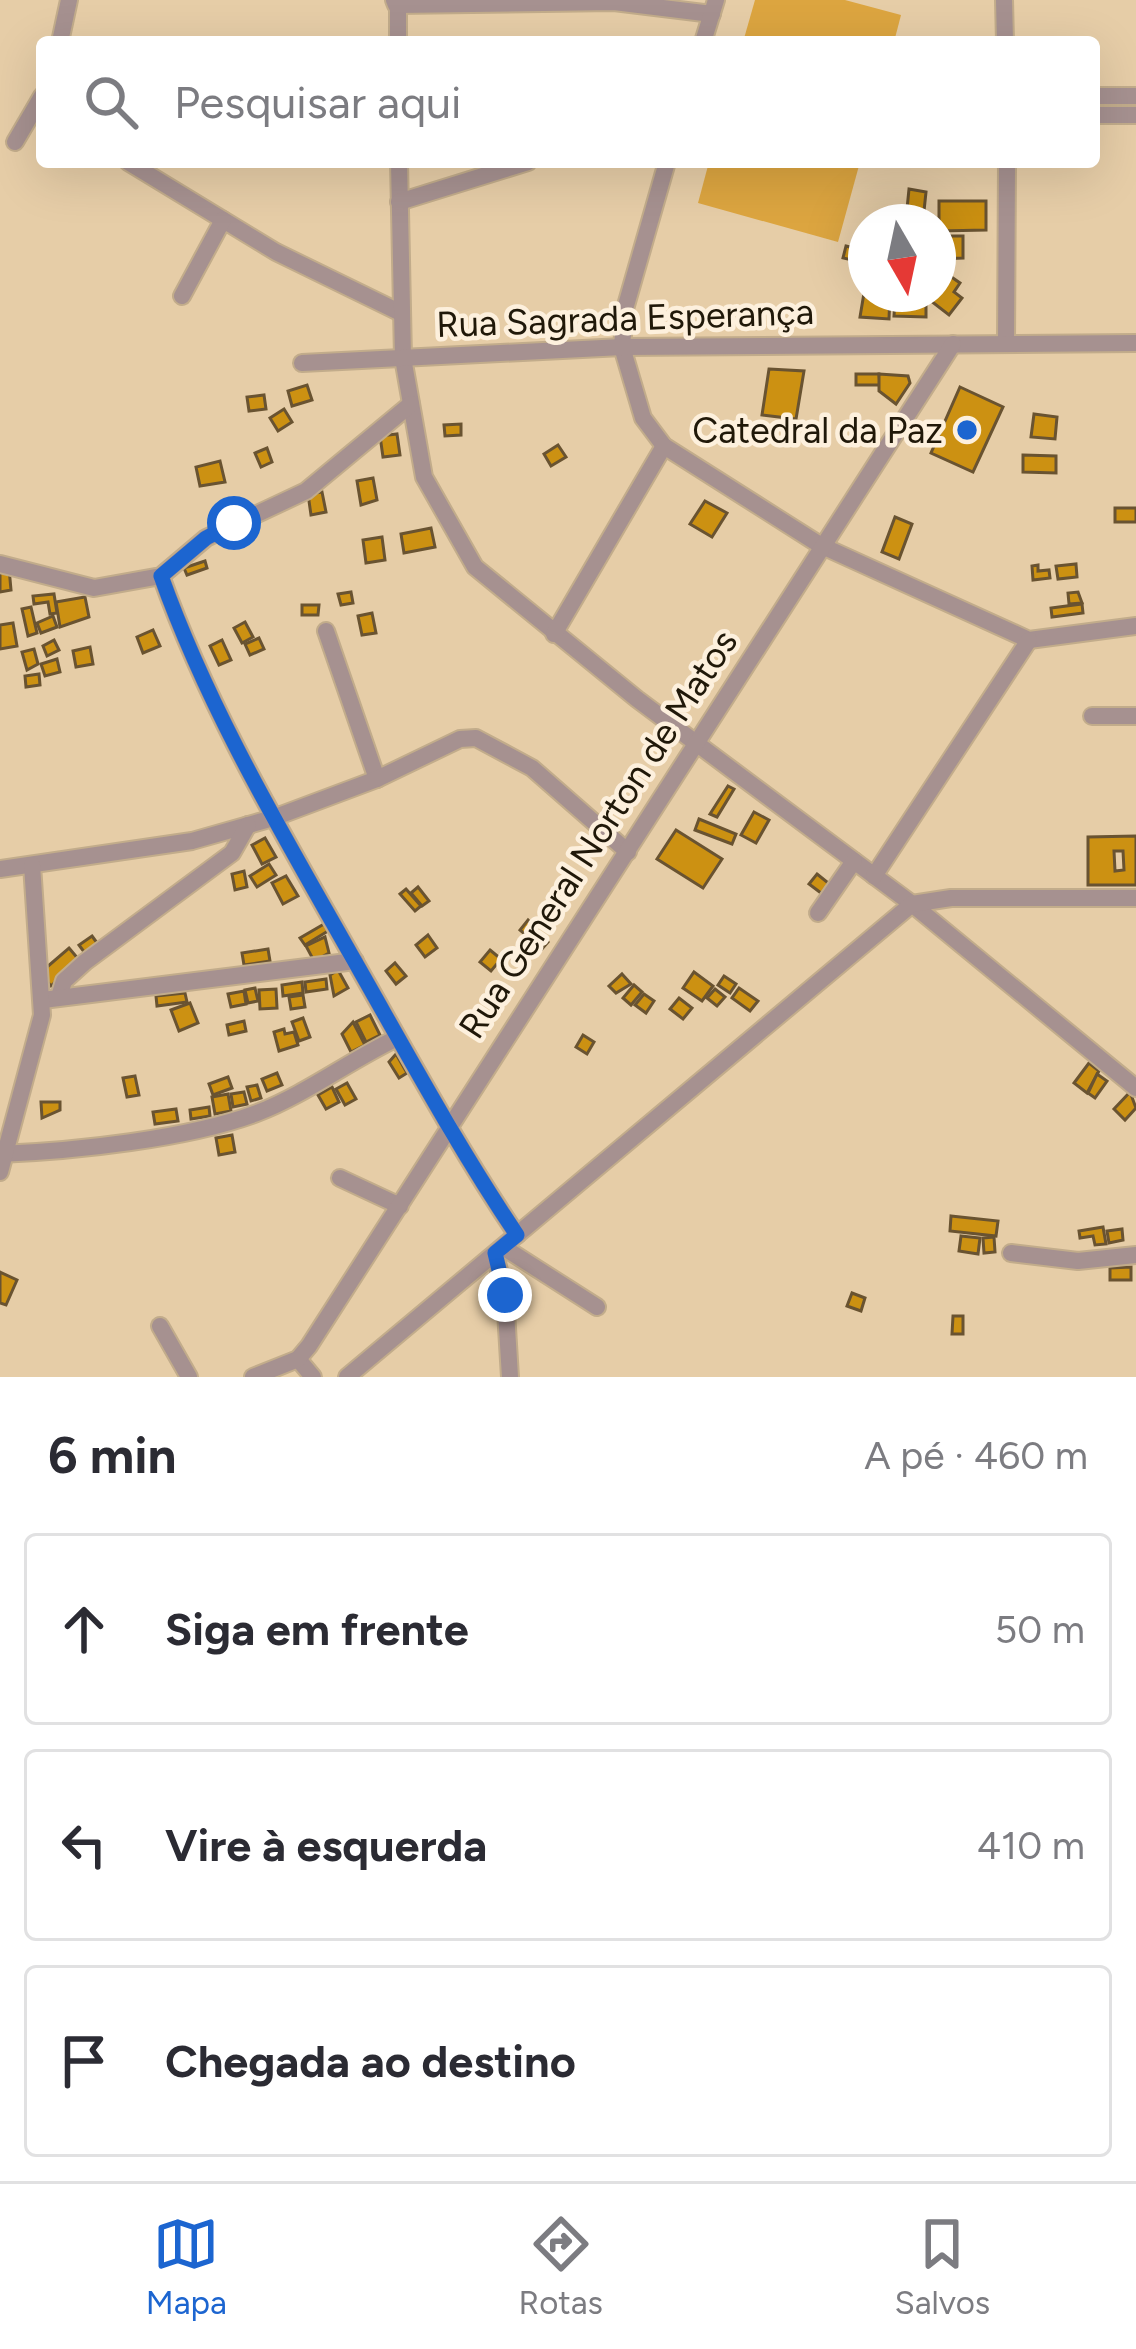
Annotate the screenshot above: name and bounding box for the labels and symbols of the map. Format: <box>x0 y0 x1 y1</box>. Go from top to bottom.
north arrow <box>848 204 956 312</box>
street label: Rua Sagrada Esperança <box>435 290 815 346</box>
place label: Catedral da Paz <box>692 409 943 452</box>
marker: Catedral da Paz <box>954 417 980 443</box>
route start <box>207 496 261 550</box>
street label: Rua General Norton de Matos <box>450 622 746 1046</box>
route end <box>478 1268 532 1322</box>

